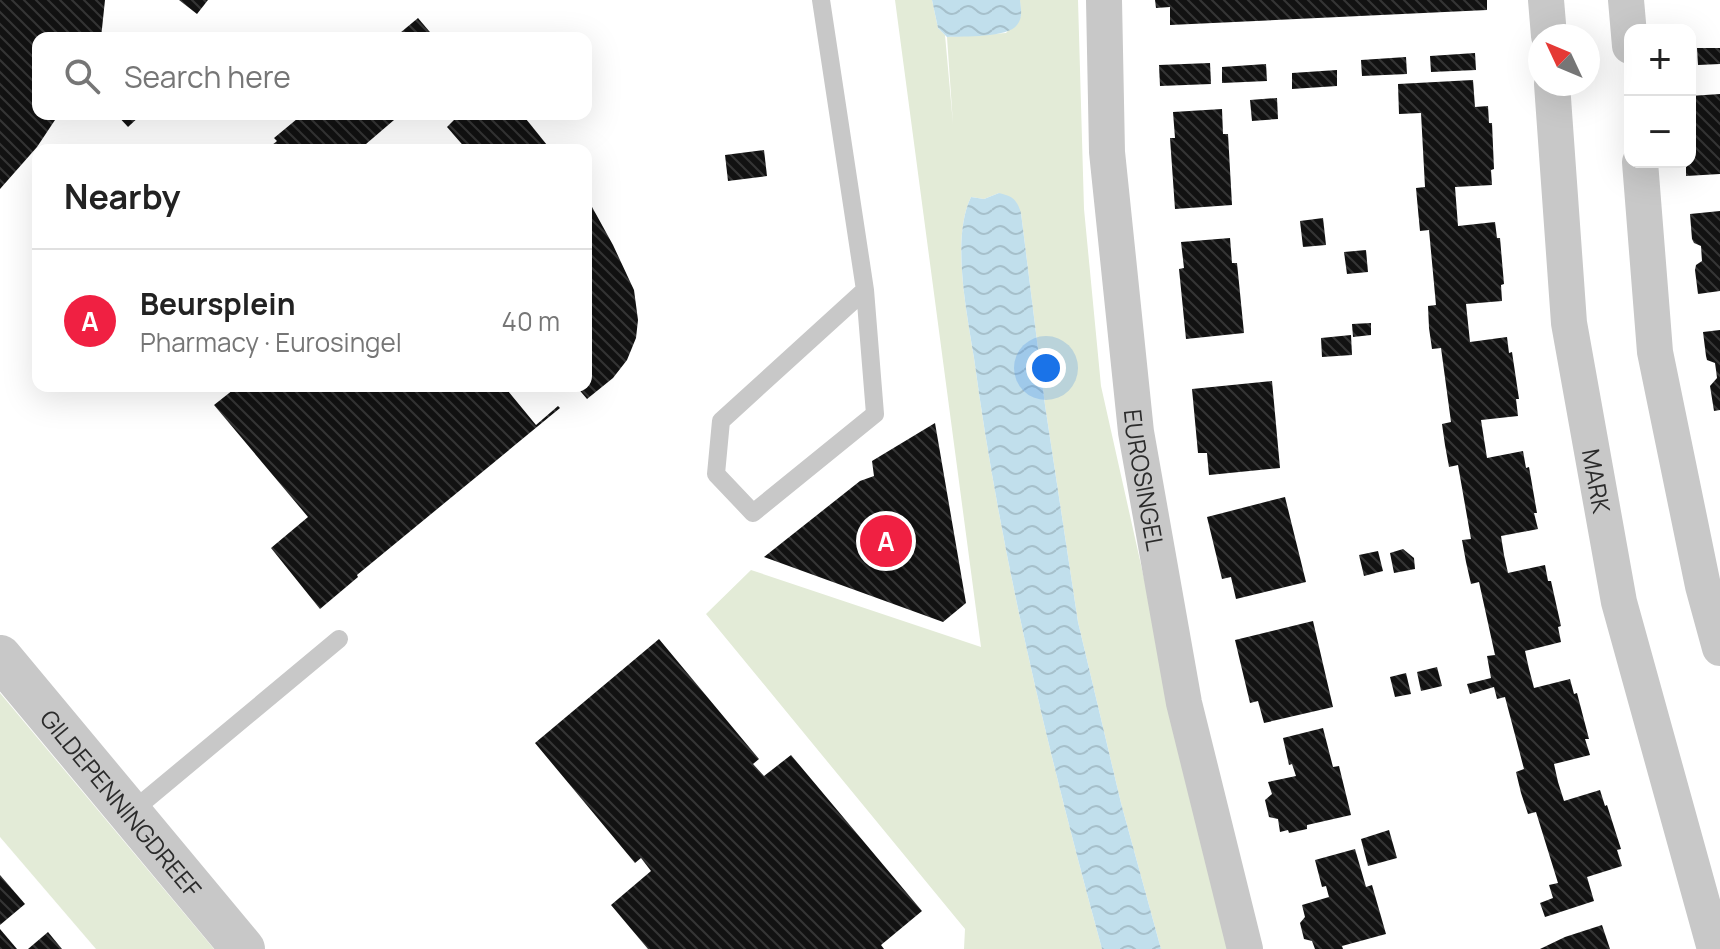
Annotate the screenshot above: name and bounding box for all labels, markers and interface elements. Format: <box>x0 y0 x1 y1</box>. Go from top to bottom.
north arrow <box>1528 24 1600 96</box>
map controls <box>1624 24 1696 168</box>
button: + <box>1624 24 1696 96</box>
search box <box>32 32 592 120</box>
icon: search <box>60 54 104 98</box>
text: Search here <box>124 56 291 97</box>
button: − <box>1624 96 1696 168</box>
text: Nearby <box>64 173 180 219</box>
text: Beursplein <box>140 283 296 324</box>
text: A <box>81 303 99 339</box>
text: 40 m <box>502 303 560 339</box>
text: Pharmacy · Eurosingel <box>140 324 402 360</box>
your location <box>1026 348 1066 388</box>
street label: EUROSINGEL <box>1117 408 1173 553</box>
street label: MARK <box>1575 446 1619 516</box>
pin: A <box>860 511 912 571</box>
street label: GILDEPENNINGDREEF <box>34 702 210 904</box>

